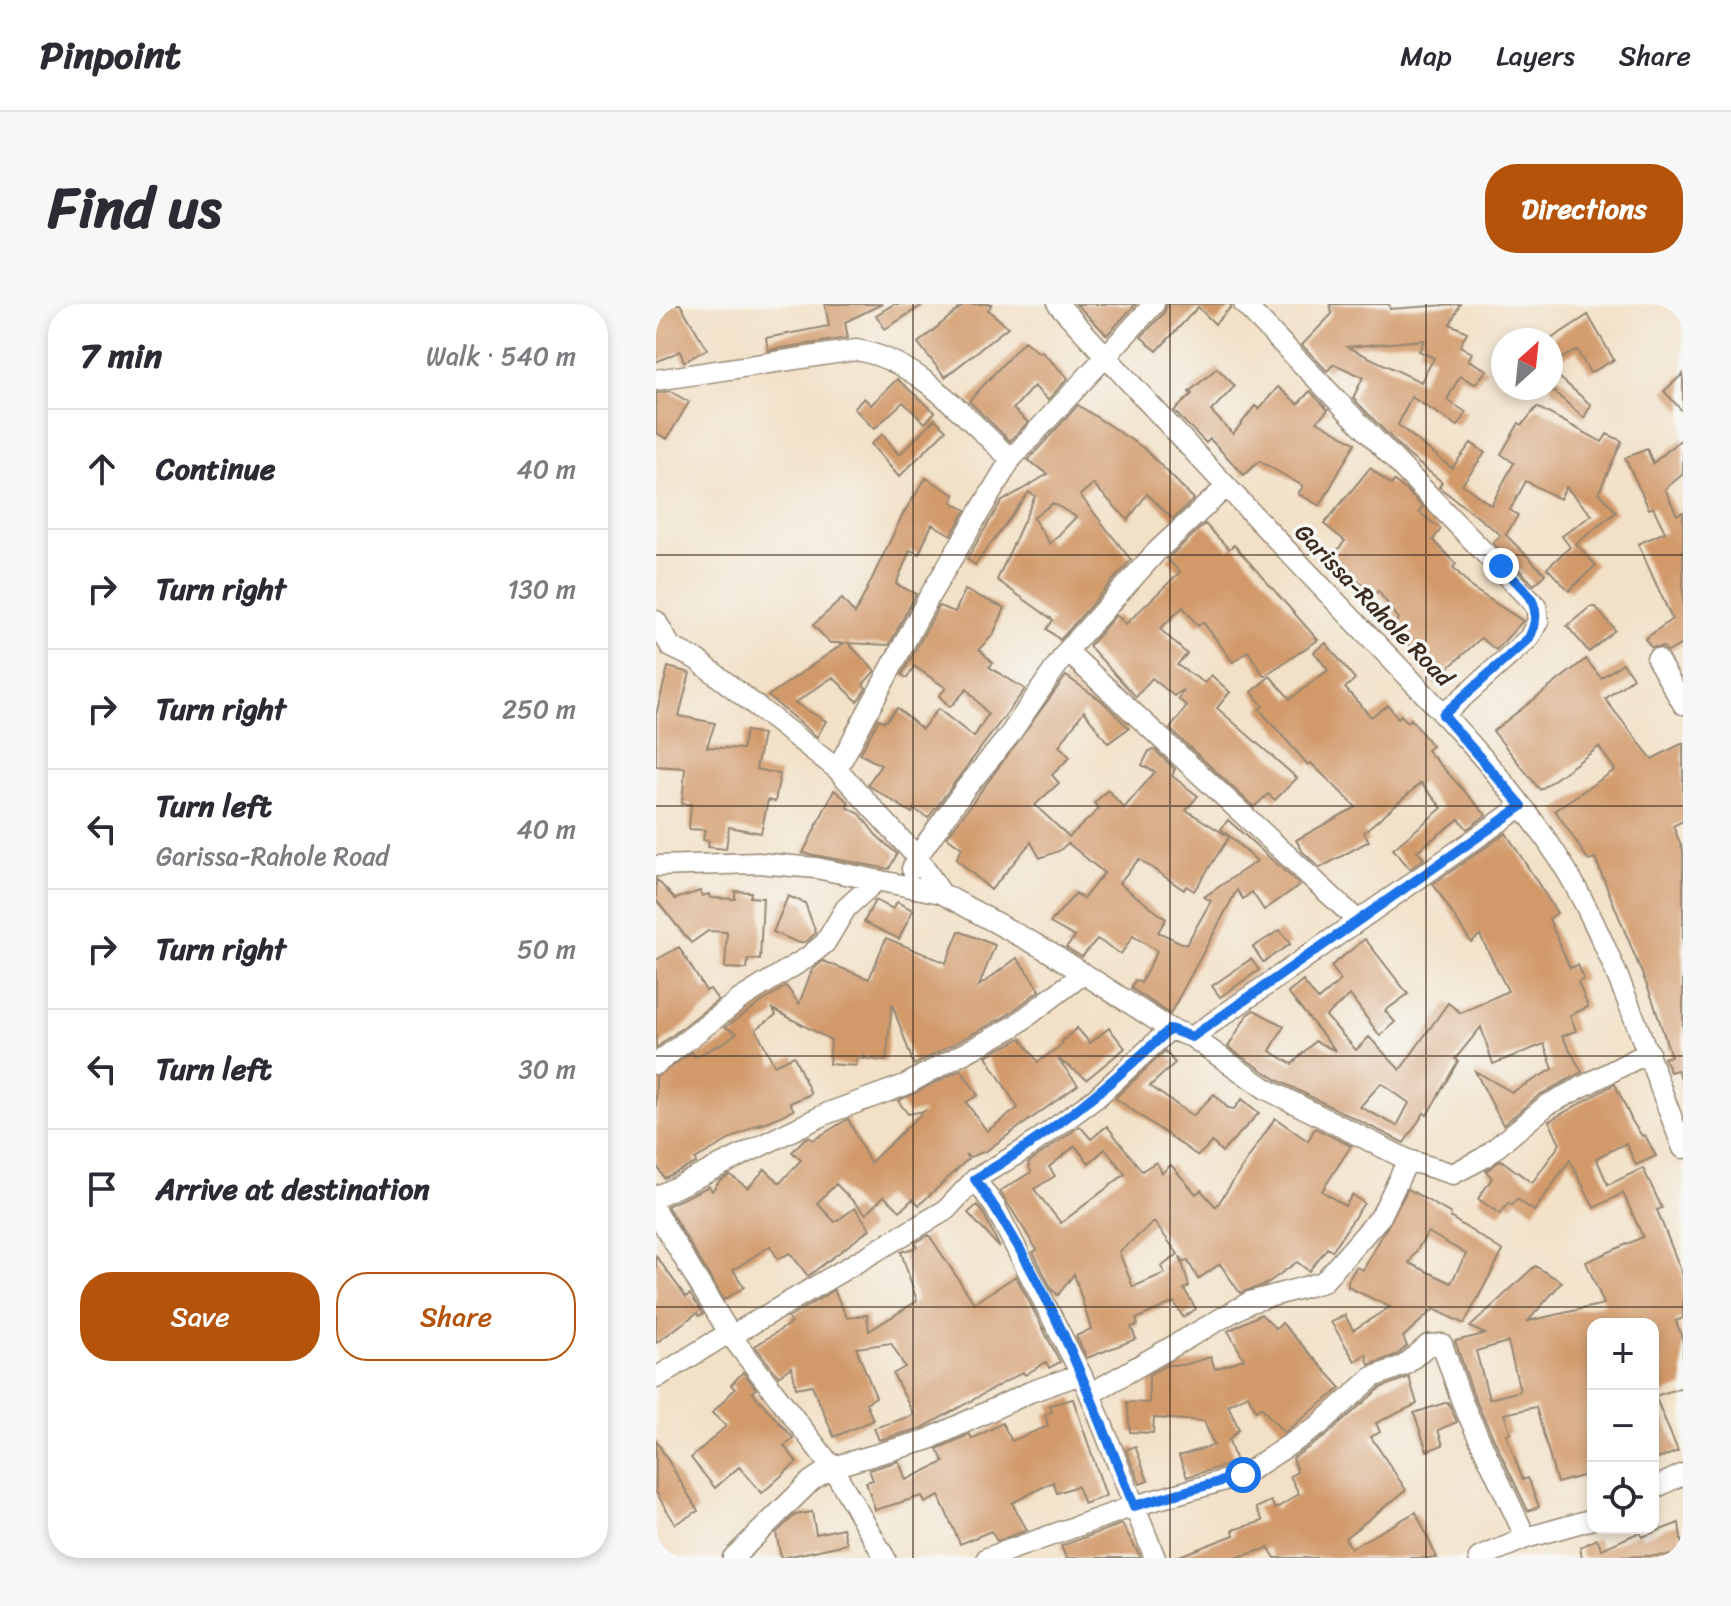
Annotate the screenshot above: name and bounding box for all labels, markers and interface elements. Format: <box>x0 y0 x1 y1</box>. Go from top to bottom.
text: Pinpoint <box>40 22 181 89</box>
text: Map <box>1400 31 1452 80</box>
text: Layers <box>1496 31 1575 80</box>
text: Share <box>1619 31 1691 80</box>
text: Find us <box>48 159 221 258</box>
button: Directions <box>1485 164 1683 253</box>
text: 7 min <box>80 326 162 386</box>
north arrow <box>1491 328 1563 400</box>
text: Walk · 540 m <box>426 333 576 379</box>
text: Continue <box>156 442 275 496</box>
text: 40 m <box>517 446 576 492</box>
icon: ahead <box>80 447 124 491</box>
street label: Garissa-Rahole Road <box>1284 513 1465 698</box>
route end <box>1483 548 1519 584</box>
text: Turn right <box>156 562 286 616</box>
text: 130 m <box>507 566 576 612</box>
icon: right <box>80 567 124 611</box>
text: Turn right <box>156 682 286 736</box>
text: 250 m <box>502 686 576 732</box>
icon: right <box>80 687 124 731</box>
text: Turn left <box>156 779 272 833</box>
text: 40 m <box>517 806 576 852</box>
icon: left <box>80 807 124 851</box>
text: Garissa-Rahole Road <box>156 833 389 879</box>
text: Turn right <box>156 922 286 976</box>
text: 50 m <box>517 926 576 972</box>
icon: right <box>80 927 124 971</box>
text: Turn left <box>156 1042 272 1096</box>
text: 30 m <box>519 1046 576 1092</box>
icon: left <box>80 1047 124 1091</box>
text: Arrive at destination <box>156 1162 430 1216</box>
icon: arrive <box>80 1167 124 1211</box>
button: Save <box>80 1272 320 1361</box>
button: Share <box>336 1272 576 1361</box>
map controls <box>1587 1318 1659 1534</box>
button: + <box>1587 1318 1659 1390</box>
button: − <box>1587 1390 1659 1462</box>
route start <box>1225 1457 1261 1493</box>
button: locate <box>1587 1462 1659 1534</box>

